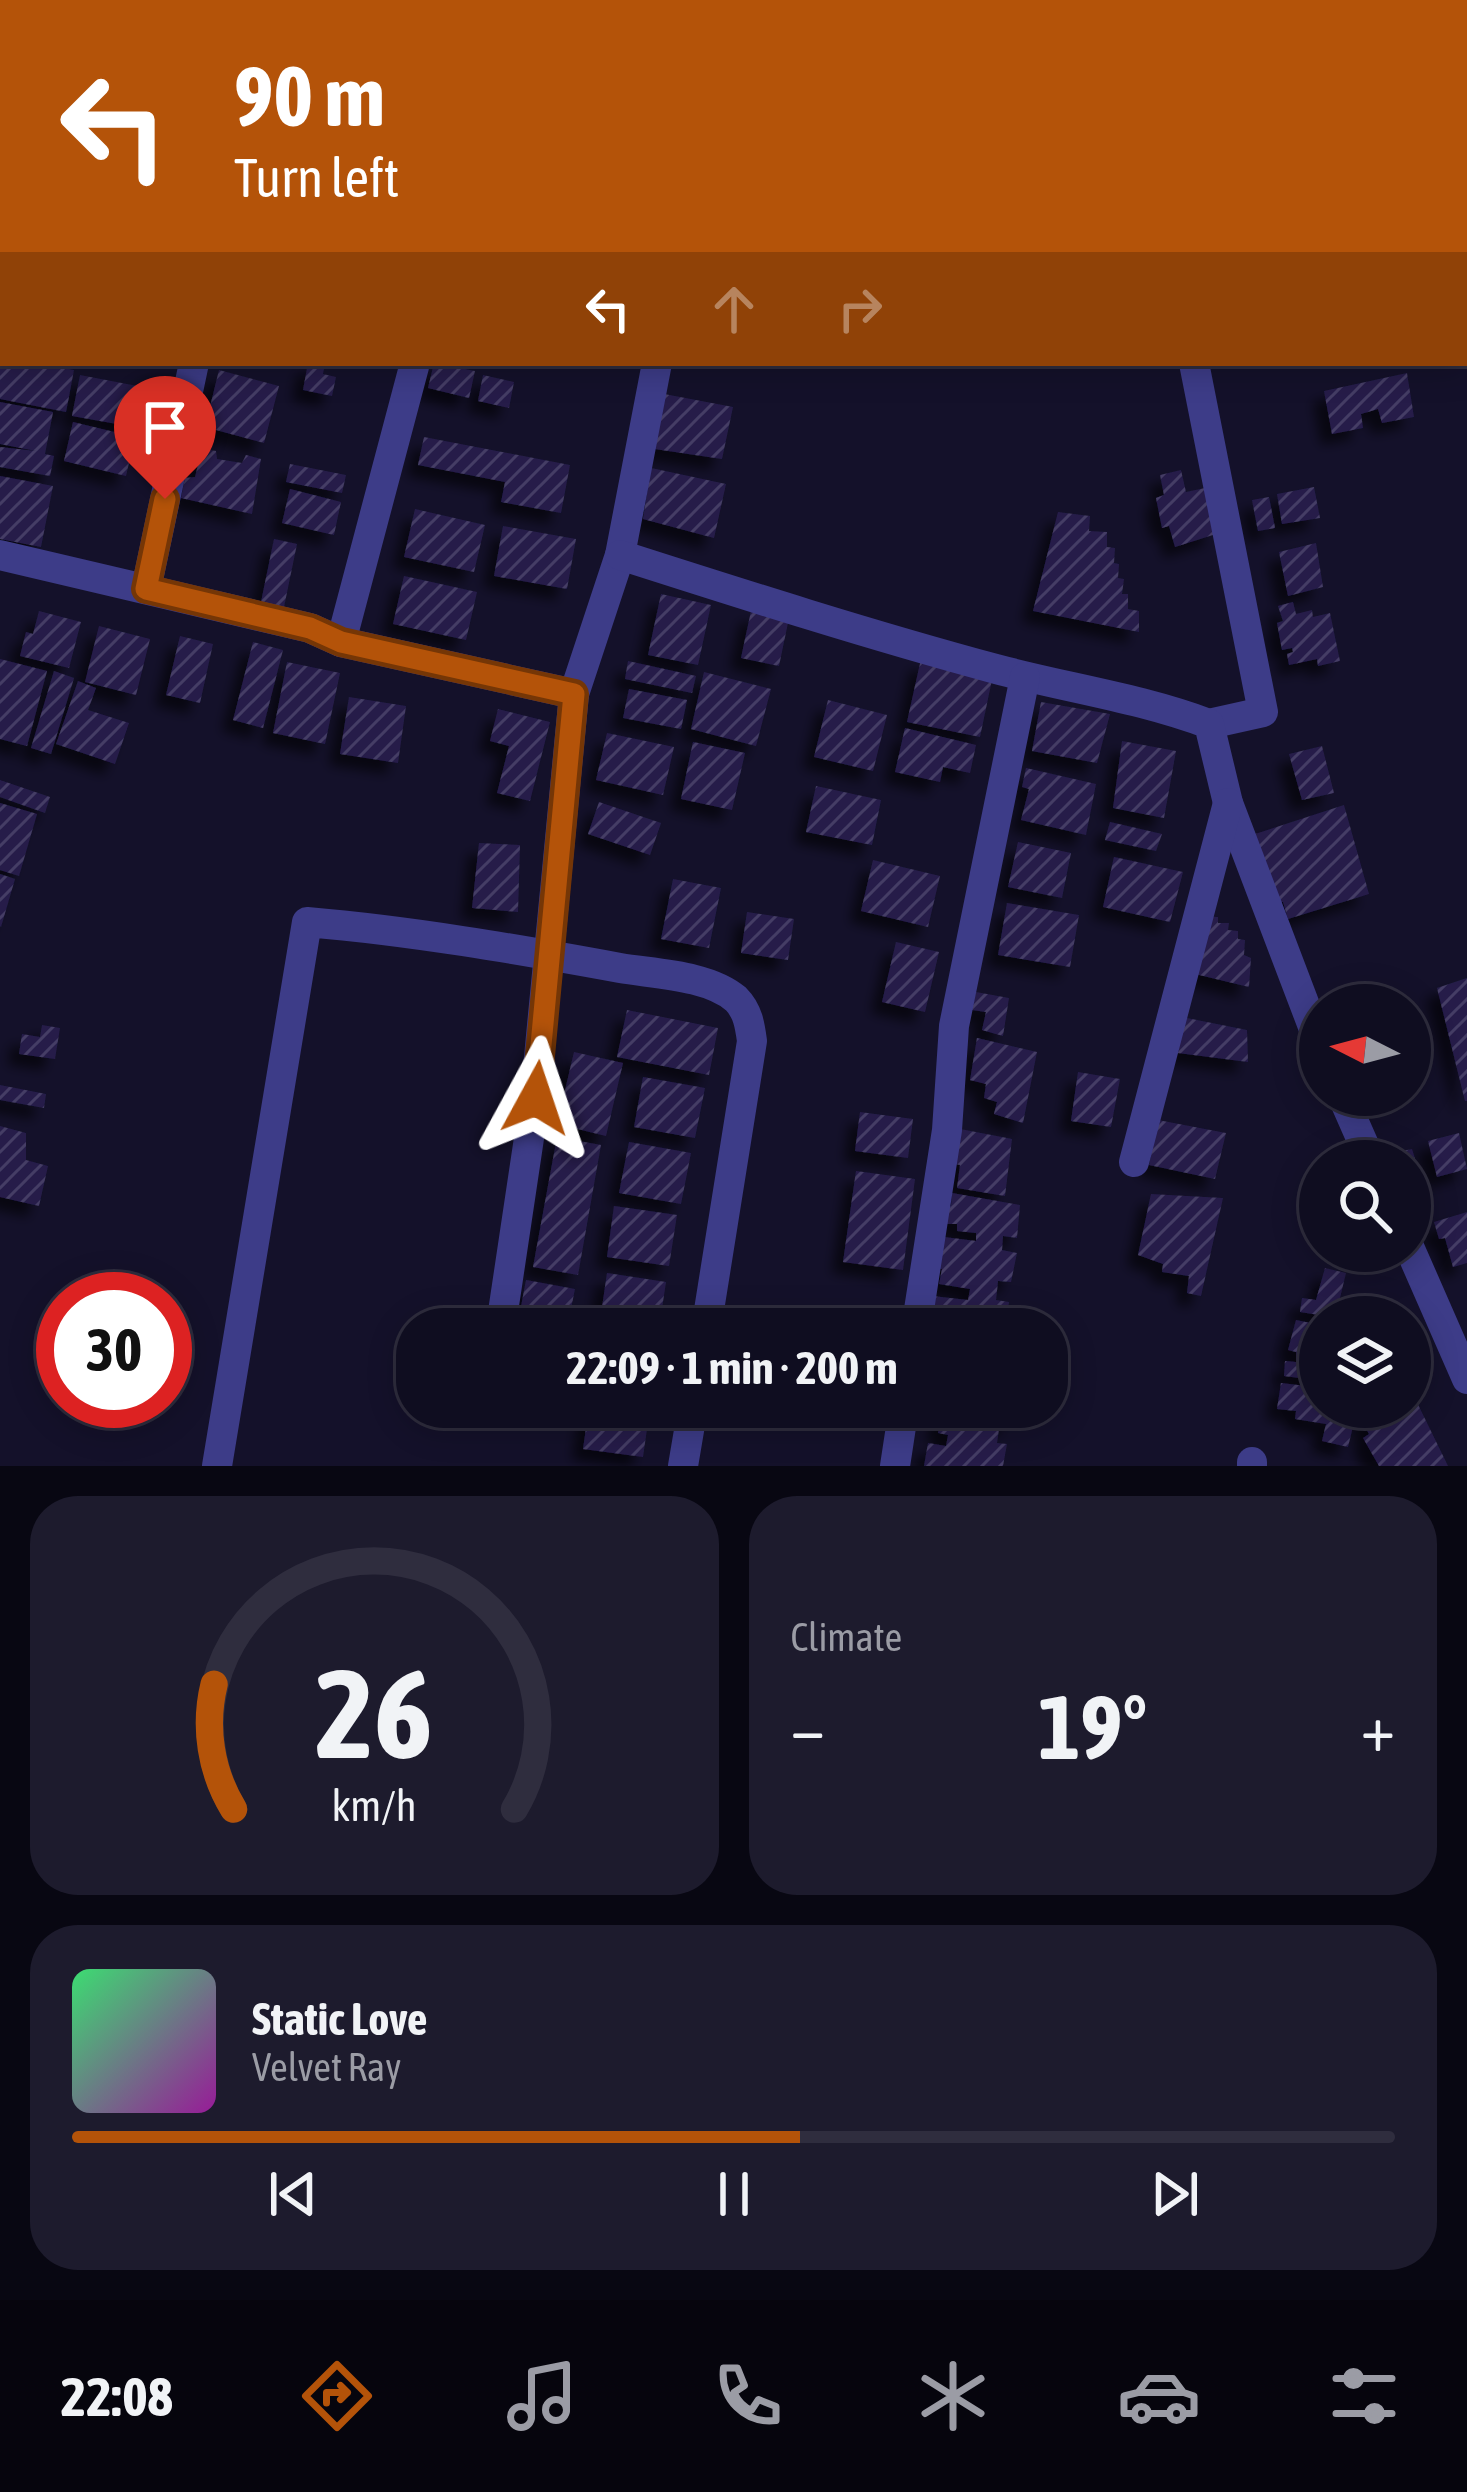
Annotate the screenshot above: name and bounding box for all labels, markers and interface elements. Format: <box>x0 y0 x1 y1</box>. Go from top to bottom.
icon: left <box>36 48 192 204</box>
text: 90 m <box>234 48 385 144</box>
text: Turn left <box>234 147 399 208</box>
icon: left <box>575 276 641 342</box>
icon: ahead <box>701 276 767 342</box>
icon: right <box>827 276 893 342</box>
pin <box>114 376 216 499</box>
icon: arrive <box>132 394 198 460</box>
north arrow <box>1299 984 1431 1116</box>
map controls <box>1299 984 1431 1428</box>
position arrow <box>473 1035 599 1161</box>
button: search <box>1299 1140 1431 1272</box>
speed limit sign: 30 <box>36 1272 192 1428</box>
button: layers <box>1299 1296 1431 1428</box>
text: 22:09 · 1 min · 200 m <box>566 1342 898 1394</box>
text: Climate <box>791 1615 902 1659</box>
text: 26 <box>316 1641 433 1784</box>
text: 19° <box>1038 1675 1147 1778</box>
text: − <box>791 1689 825 1765</box>
text: + <box>1361 1689 1395 1765</box>
text: km/h <box>332 1780 417 1829</box>
text: Static Love <box>252 1993 428 2045</box>
text: Velvet Ray <box>252 2045 401 2089</box>
icon: previous <box>260 2161 326 2227</box>
icon: pause <box>701 2161 767 2227</box>
icon: next <box>1142 2161 1208 2227</box>
icon: directions <box>295 2354 379 2438</box>
icon: music <box>500 2354 584 2438</box>
icon: phone <box>706 2354 790 2438</box>
icon: climate <box>911 2354 995 2438</box>
icon: car <box>1117 2354 1201 2438</box>
icon: filters <box>1322 2354 1406 2438</box>
text: 22:08 <box>61 2366 173 2427</box>

